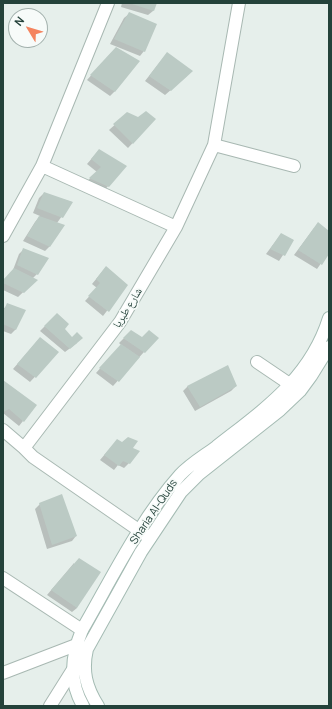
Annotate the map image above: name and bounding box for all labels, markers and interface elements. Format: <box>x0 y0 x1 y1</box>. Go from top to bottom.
north arrow <box>8 8 48 48</box>
text: N <box>11 13 27 29</box>
street label: شارع طبريا <box>111 286 145 330</box>
street label: Sharia Al-Quds <box>127 477 181 547</box>

